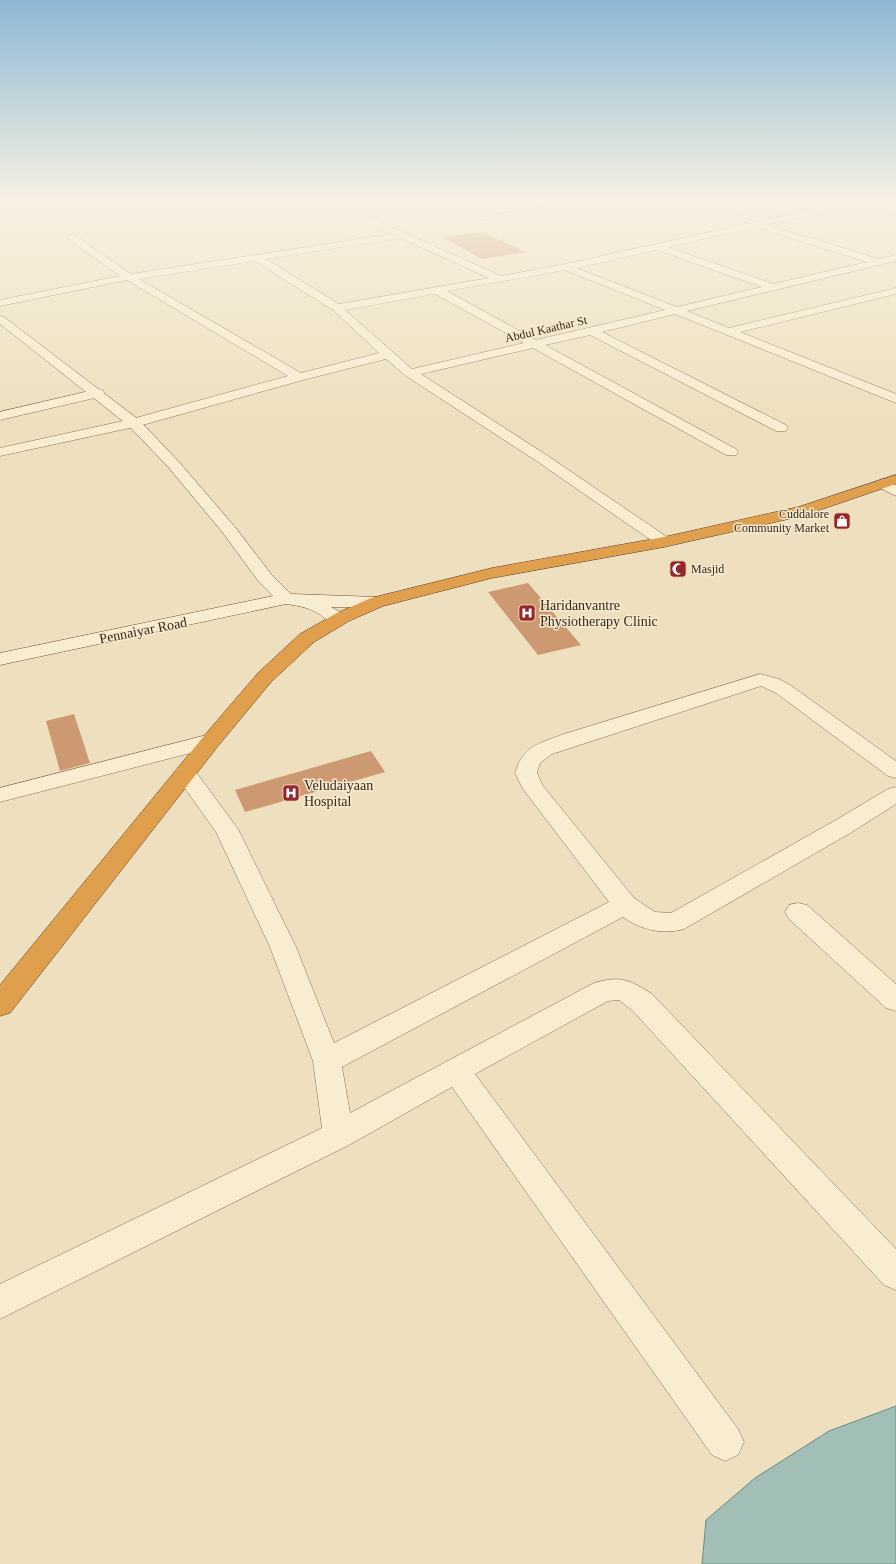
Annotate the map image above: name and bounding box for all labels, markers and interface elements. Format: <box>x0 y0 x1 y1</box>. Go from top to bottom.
street label: Abdul Kaathar St <box>504 313 589 345</box>
place label: Cuddalore Community Market <box>734 507 830 535</box>
shop icon: Cuddalore Community Market <box>832 511 852 531</box>
mosque icon: Masjid <box>668 559 688 579</box>
place label: Masjid <box>691 562 724 576</box>
place label: Haridanvantre Physiotherapy Clinic <box>540 598 658 629</box>
hospital icon: Haridanvantre Physiotherapy Clinic <box>517 603 537 623</box>
street label: Pennaiyar Road <box>98 615 188 646</box>
place label: Veludaiyaan Hospital <box>304 778 373 809</box>
hospital icon: Veludaiyaan Hospital <box>281 783 301 803</box>

